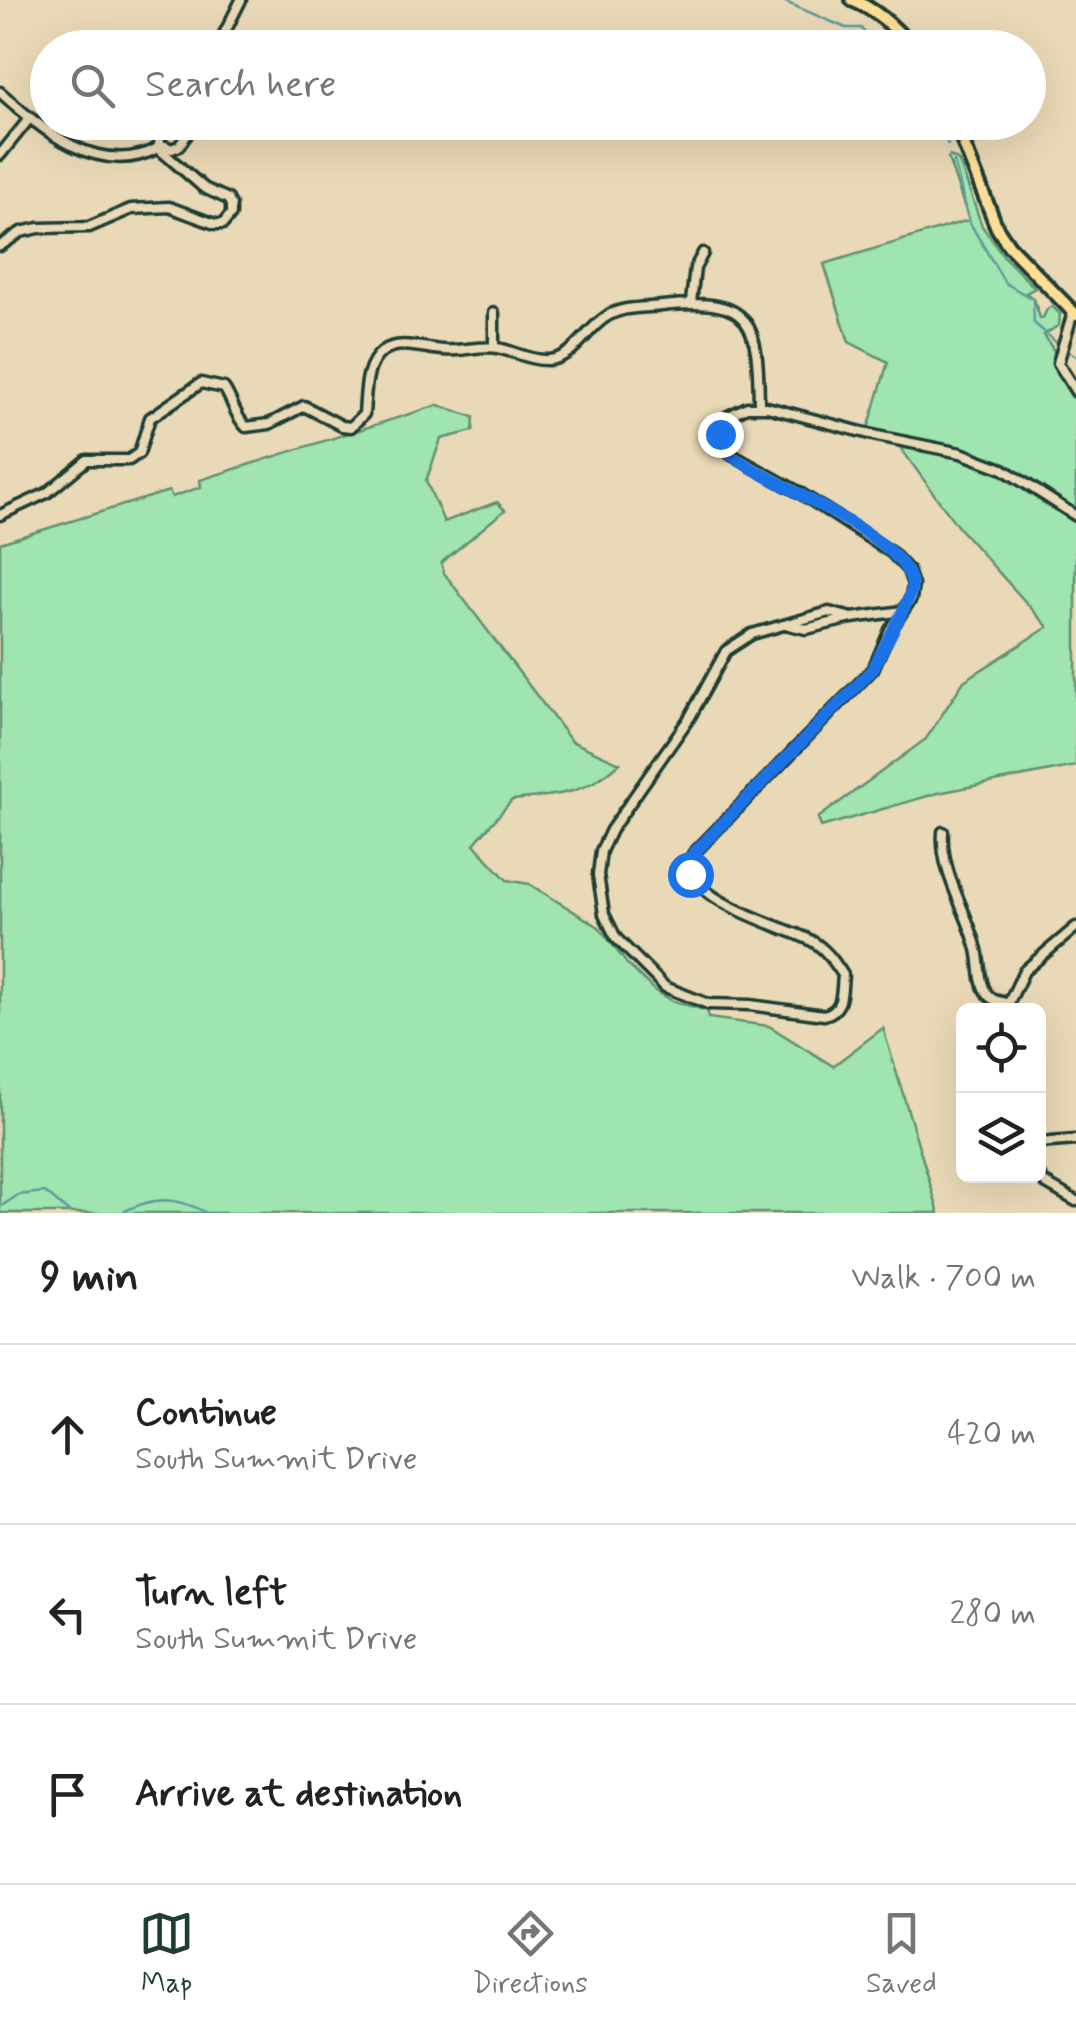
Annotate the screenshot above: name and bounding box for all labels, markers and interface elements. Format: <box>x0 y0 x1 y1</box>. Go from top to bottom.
search box <box>30 30 1046 140</box>
icon: search <box>65 58 120 113</box>
text: Search here <box>145 61 336 110</box>
route end <box>698 412 744 458</box>
route start <box>668 852 714 898</box>
map controls <box>956 1003 1046 1183</box>
button: locate <box>956 1003 1046 1093</box>
button: layers <box>956 1093 1046 1183</box>
text: 9 min <box>40 1251 139 1306</box>
text: Walk · 700 m <box>851 1257 1036 1299</box>
text: Continue <box>135 1389 277 1438</box>
icon: ahead <box>40 1407 95 1462</box>
text: 420 m <box>947 1413 1036 1455</box>
text: South Summit Drive <box>135 1438 417 1480</box>
text: Turn left <box>135 1569 287 1618</box>
icon: left <box>40 1587 95 1642</box>
text: 280 m <box>949 1593 1036 1635</box>
text: South Summit Drive <box>135 1618 417 1660</box>
icon: arrive <box>40 1767 95 1822</box>
text: Arrive at destination <box>135 1770 462 1819</box>
tab: Map <box>139 1906 194 2003</box>
tab: Directions <box>473 1906 588 2003</box>
tab: Saved <box>866 1906 937 2003</box>

